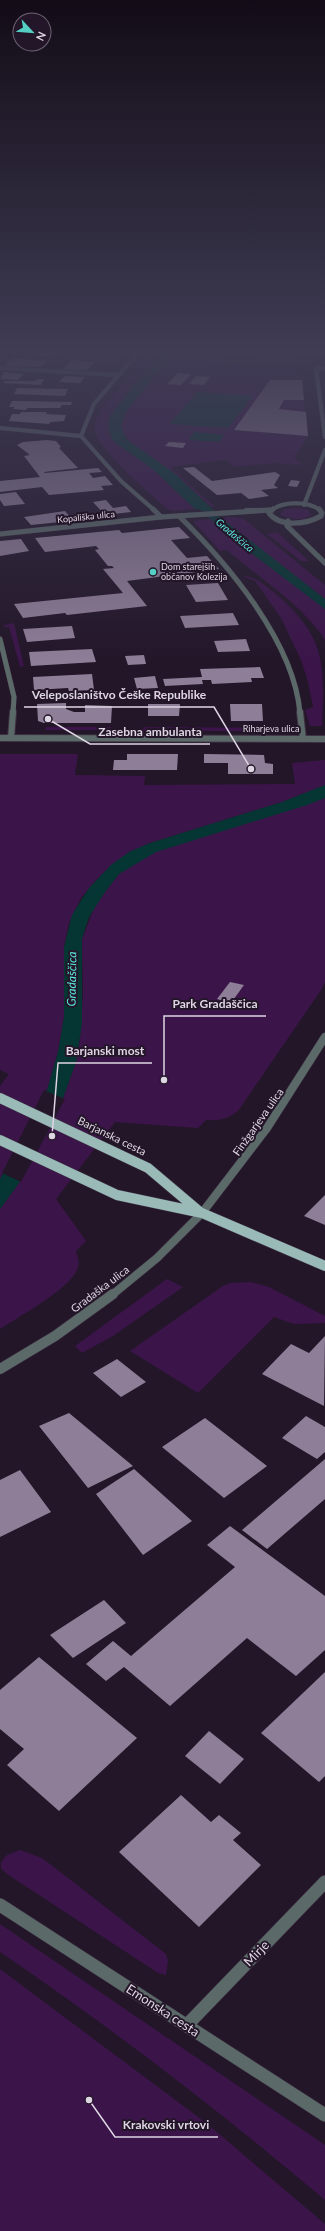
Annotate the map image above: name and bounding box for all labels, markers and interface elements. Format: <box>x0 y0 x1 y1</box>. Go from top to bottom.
north arrow <box>12 12 52 52</box>
text: N <box>34 30 49 43</box>
street label: Kopališka ulica <box>57 508 115 525</box>
water label: Gradaščica <box>214 516 256 554</box>
place label: Dom starejših občanov Kolezija <box>161 561 227 582</box>
marker: Dom starejših občanov Kolezija <box>148 567 158 577</box>
callout: Veleposlaništvo Češke Republike <box>24 683 214 707</box>
text: Veleposlaništvo Češke Republike <box>31 687 207 702</box>
callout: Zasebna ambulanta <box>90 720 210 744</box>
street label: Riharjeva ulica <box>243 723 299 734</box>
text: Zasebna ambulanta <box>98 724 202 739</box>
water label: Gradaščica <box>64 951 79 1007</box>
callout: Park Gradaščica <box>164 992 266 1016</box>
text: Park Gradaščica <box>172 996 258 1011</box>
callout: Barjanski most <box>58 1039 152 1063</box>
text: Barjanski most <box>66 1043 145 1058</box>
street label: Finžgarjeva ulica <box>229 1085 286 1158</box>
street label: Barjanska cesta <box>76 1113 149 1158</box>
street label: Gradaška ulica <box>68 1262 131 1315</box>
street label: Mirje <box>240 1937 272 1969</box>
street label: Emonska cesta <box>123 1980 203 2040</box>
callout: Krakovski vrtovi <box>115 2113 218 2137</box>
text: Krakovski vrtovi <box>123 2117 209 2132</box>

